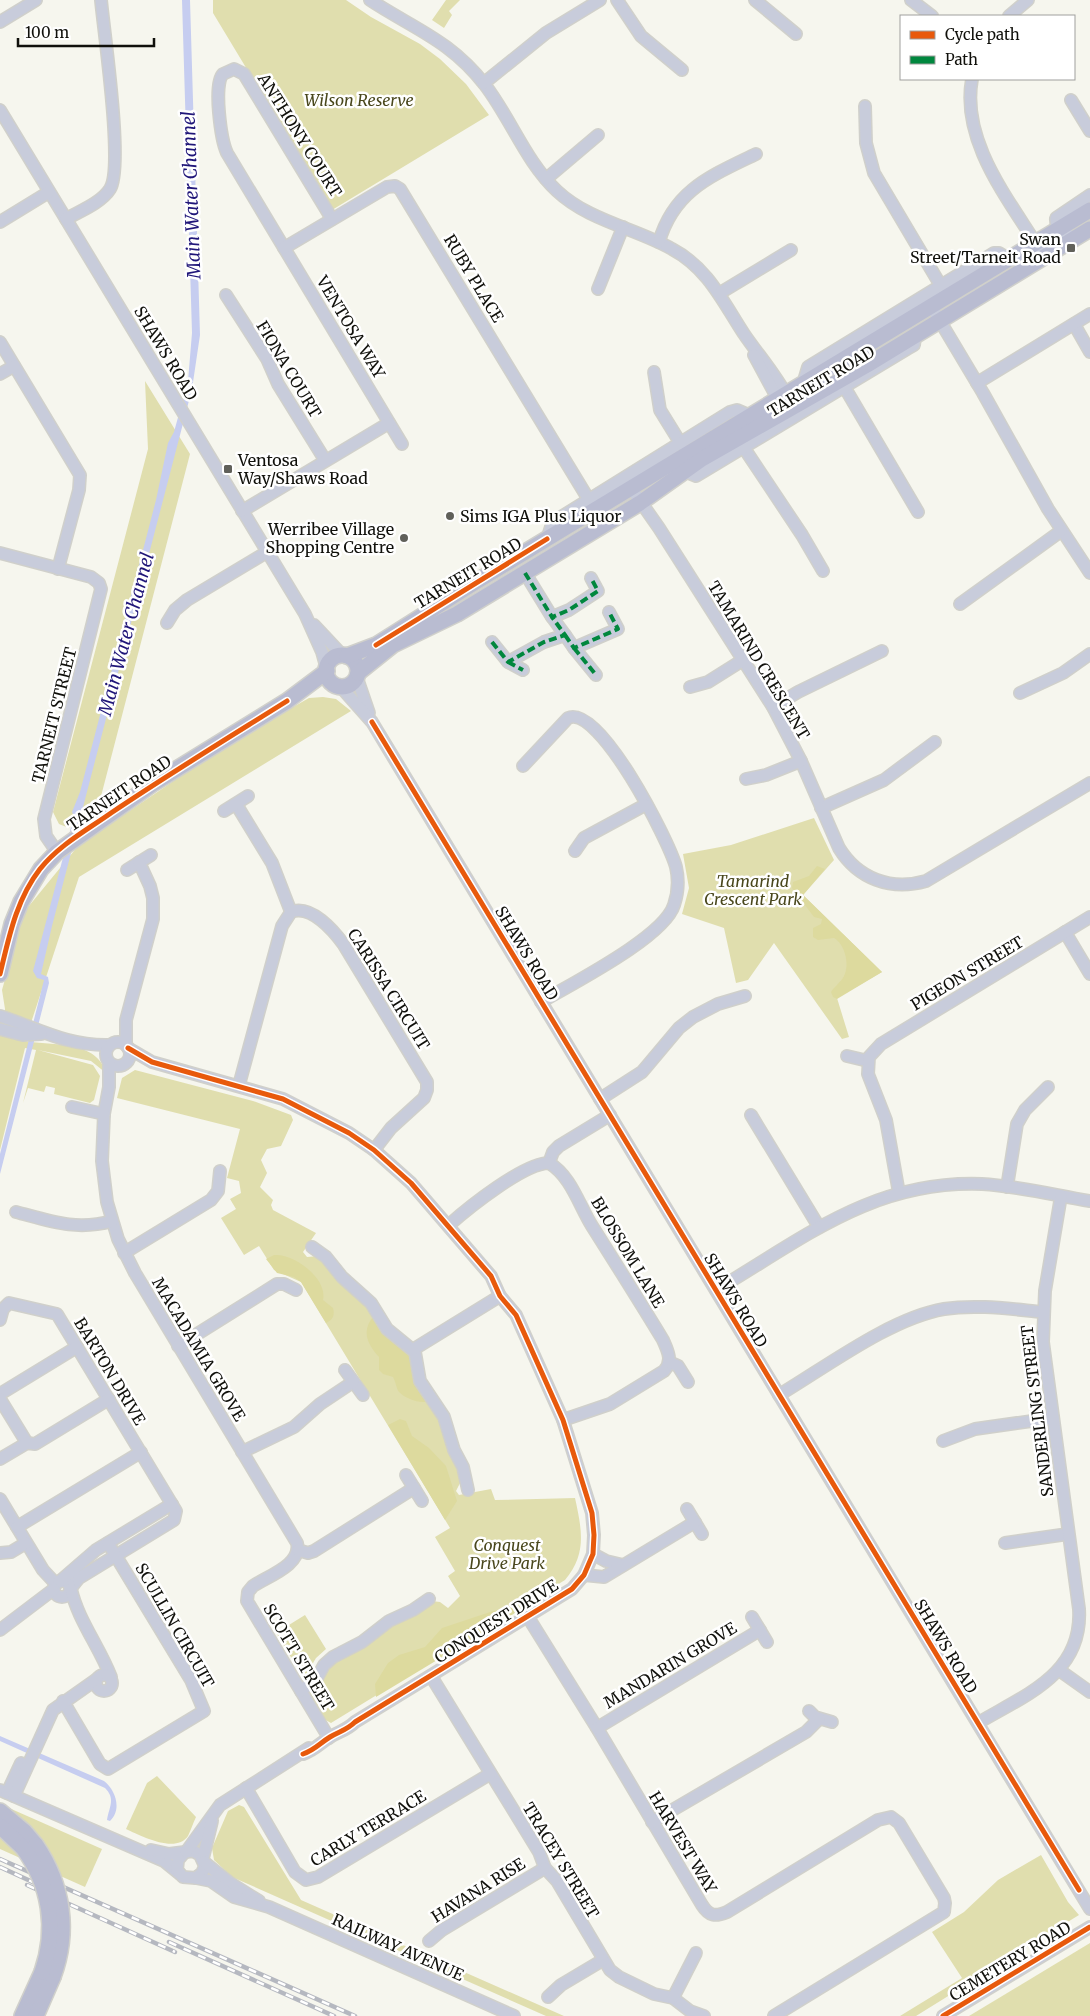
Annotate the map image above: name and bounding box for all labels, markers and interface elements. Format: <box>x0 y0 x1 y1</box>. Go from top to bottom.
scale bar <box>18 15 154 47</box>
legend <box>900 15 1075 80</box>
text: 100 m <box>25 23 69 42</box>
text: Cycle path <box>945 25 1020 44</box>
text: Path <box>945 50 978 69</box>
street label: ANTHONY COURT <box>253 69 346 200</box>
park label: Wilson Reserve <box>304 90 414 110</box>
water label: Main Water Channel <box>177 111 205 280</box>
place label: Swan Street/Tarneit Road <box>910 229 1061 267</box>
street label: RUBY PLACE <box>440 230 509 326</box>
marker: Swan Street/Tarneit Road <box>1065 242 1077 254</box>
street label: VENTOSA WAY <box>312 271 390 382</box>
street label: SHAWS ROAD <box>130 302 202 404</box>
street label: FIONA COURT <box>252 317 326 421</box>
street label: TARNEIT ROAD <box>764 341 878 421</box>
place label: Ventosa Way/Shaws Road <box>237 450 368 488</box>
marker: Ventosa Way/Shaws Road <box>222 463 234 475</box>
place label: Sims IGA Plus Liquor <box>460 506 621 526</box>
marker: Sims IGA Plus Liquor <box>444 510 456 522</box>
place label: Werribee Village Shopping Centre <box>266 519 394 557</box>
marker: Werribee Village Shopping Centre <box>398 532 410 544</box>
street label: TARNEIT ROAD <box>411 533 525 613</box>
water label: Main Water Channel <box>93 550 159 719</box>
street label: TAMARIND CRESCENT <box>704 577 814 743</box>
street label: TARNEIT STREET <box>27 645 81 785</box>
street label: TARNEIT ROAD <box>63 751 175 835</box>
park label: Tamarind Crescent Park <box>704 871 802 909</box>
street label: SHAWS ROAD <box>491 902 563 1004</box>
street label: CARISSA CIRCUIT <box>344 925 434 1053</box>
street label: PIGEON STREET <box>907 932 1027 1014</box>
street label: BLOSSOM LANE <box>587 1193 669 1312</box>
street label: SHAWS ROAD <box>700 1249 772 1351</box>
street label: MACADAMIA GROVE <box>148 1273 250 1425</box>
street label: BARTON DRIVE <box>70 1314 150 1429</box>
street label: SANDERLING STREET <box>1017 1324 1057 1498</box>
park label: Conquest Drive Park <box>468 1535 545 1573</box>
street label: SCULLIN CIRCUIT <box>131 1559 219 1691</box>
street label: CONQUEST DRIVE <box>431 1574 562 1667</box>
street label: SHAWS ROAD <box>910 1595 982 1697</box>
street label: SCOTT STREET <box>259 1600 339 1714</box>
street label: MANDARIN GROVE <box>600 1617 741 1713</box>
street label: CARLY TERRACE <box>307 1785 430 1870</box>
street label: HARVEST WAY <box>645 1787 722 1897</box>
street label: TRACEY STREET <box>519 1799 603 1921</box>
street label: HAVANA RISE <box>428 1853 529 1927</box>
street label: RAILWAY AVENUE <box>329 1909 468 1985</box>
street label: CEMETERY ROAD <box>946 1917 1074 2005</box>

